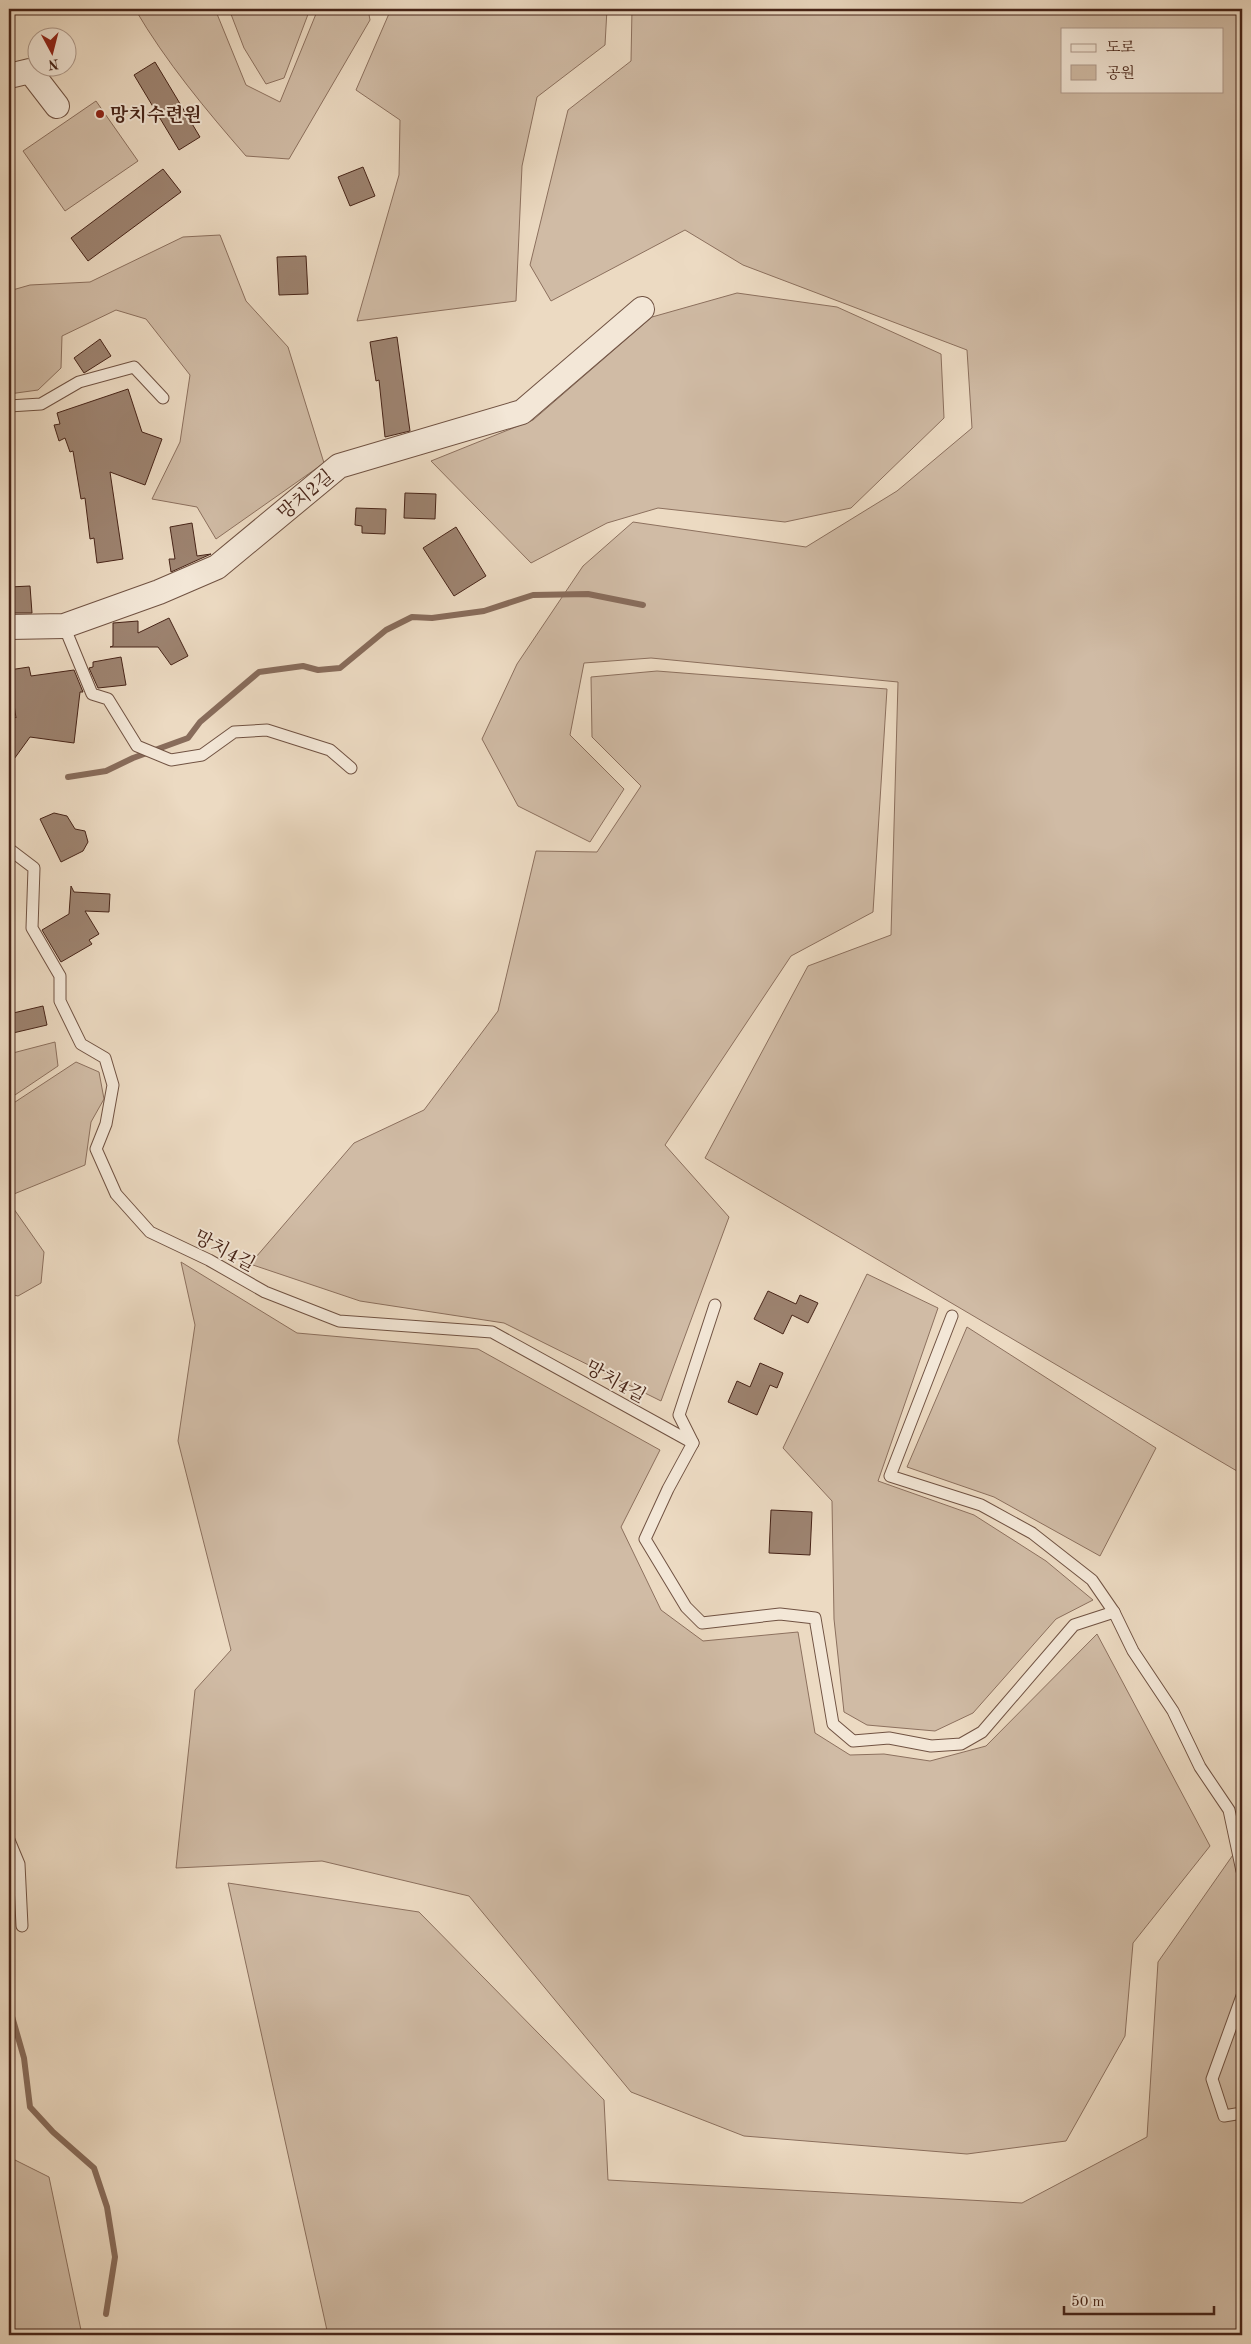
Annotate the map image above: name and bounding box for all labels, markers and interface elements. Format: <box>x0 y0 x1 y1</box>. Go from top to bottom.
north arrow <box>28 28 78 78</box>
legend <box>1061 28 1224 92</box>
text: 도로 <box>1106 40 1135 56</box>
text: N <box>47 56 60 72</box>
text: 공원 <box>1106 65 1135 82</box>
place label: 망치수련원 <box>110 104 202 126</box>
marker: 망치수련원 <box>94 108 106 120</box>
street label: 망치2길 <box>274 466 338 524</box>
street label: 망치4길 <box>190 1227 258 1276</box>
street label: 망치4길 <box>581 1357 649 1408</box>
scale bar <box>1064 2284 1214 2316</box>
text: 50 m <box>1071 2295 1105 2310</box>

